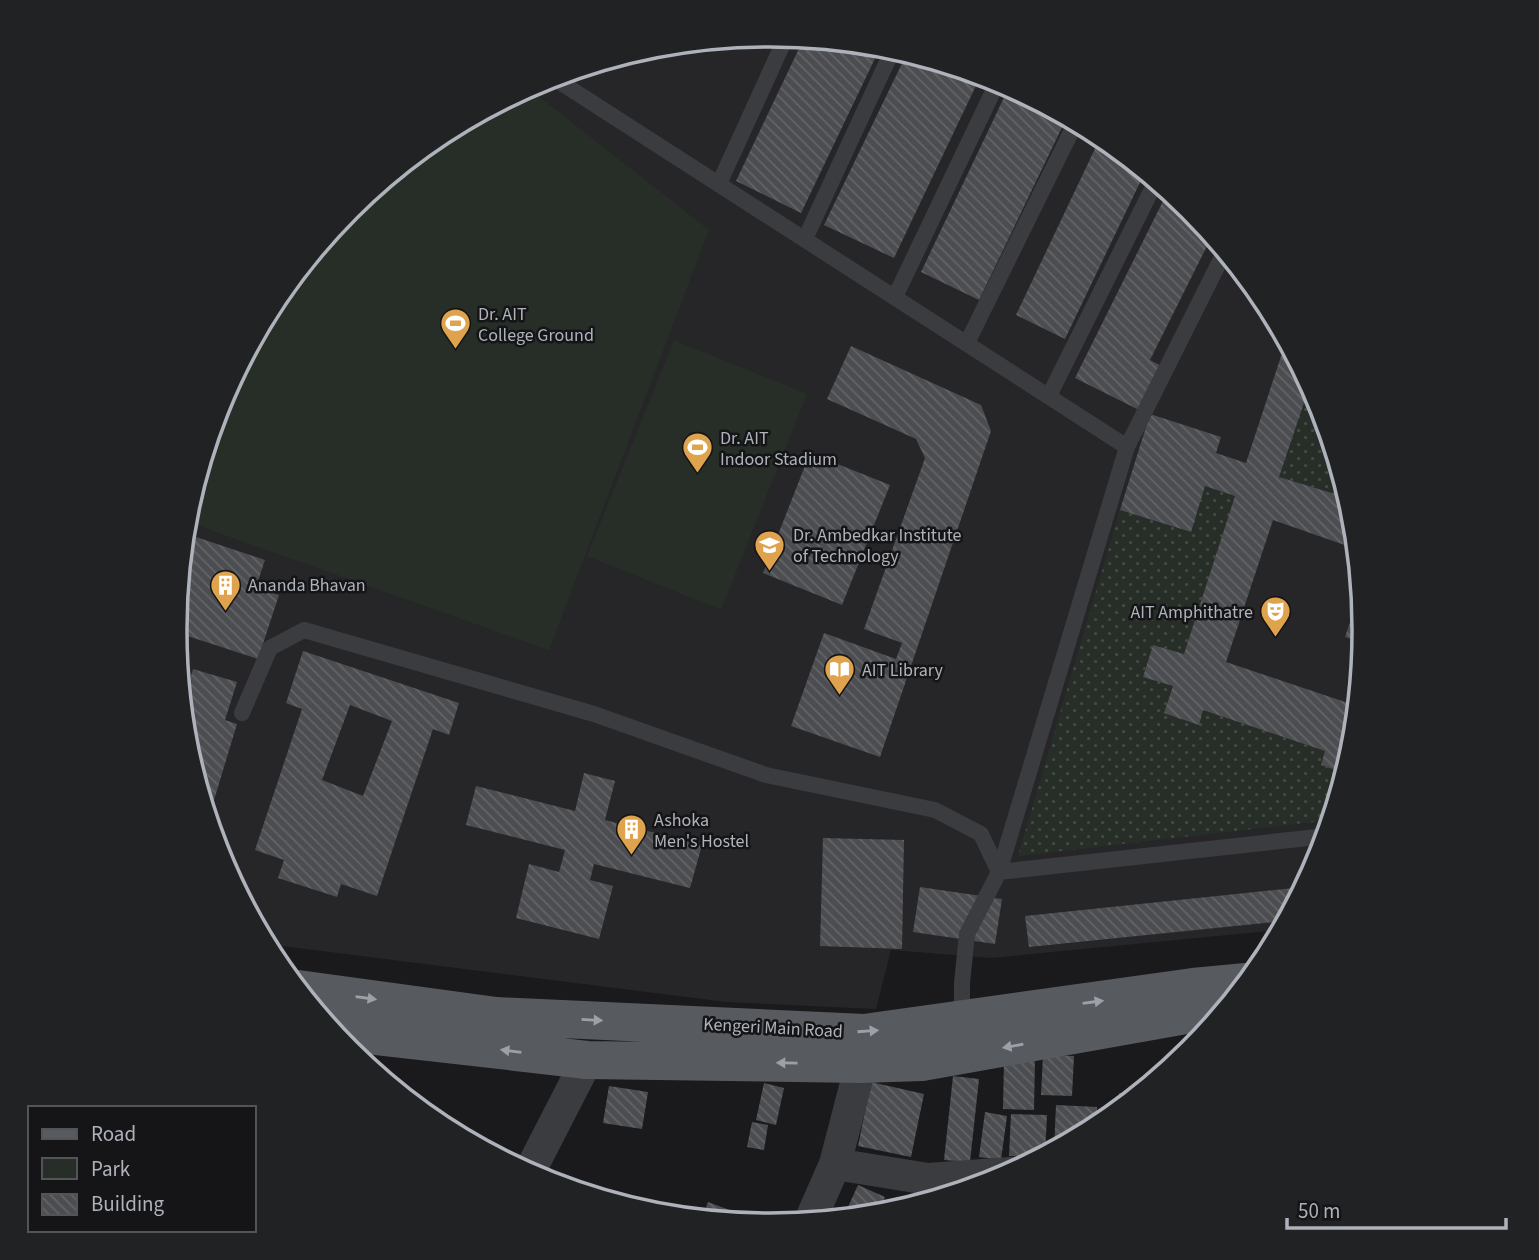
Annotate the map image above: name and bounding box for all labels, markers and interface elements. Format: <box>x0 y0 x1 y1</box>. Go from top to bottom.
place label: Dr. AIT College Ground <box>478 302 594 348</box>
sports icon: Dr. AIT College Ground <box>438 307 472 351</box>
place label: Dr. AIT Indoor Stadium <box>720 426 837 472</box>
sports icon: Dr. AIT Indoor Stadium <box>680 431 714 475</box>
place label: Dr. Ambedkar Institute of Technology <box>793 523 962 569</box>
school or university icon: Dr. Ambedkar Institute of Technology <box>753 528 787 572</box>
building icon: Ananda Bhavan <box>208 568 242 612</box>
place label: Ananda Bhavan <box>248 573 366 598</box>
theatre icon: AIT Amphithatre <box>1259 595 1293 639</box>
place label: AIT Amphithatre <box>1131 600 1253 625</box>
library icon: AIT Library <box>822 653 856 697</box>
place label: AIT Library <box>862 658 943 683</box>
place label: Ashoka Men's Hostel <box>654 808 749 854</box>
building icon: Ashoka Men's Hostel <box>614 813 648 857</box>
one-way arrow <box>355 993 377 1004</box>
one-way arrow <box>1082 996 1104 1007</box>
street label: Kengeri Main Road <box>703 1012 843 1044</box>
one-way arrow <box>581 1015 603 1026</box>
one-way arrow <box>857 1025 879 1036</box>
one-way arrow <box>1002 1041 1024 1052</box>
one-way arrow <box>500 1045 522 1056</box>
one-way arrow <box>776 1057 798 1069</box>
legend <box>28 1106 256 1232</box>
text: Road <box>91 1119 136 1149</box>
text: Park <box>91 1154 131 1184</box>
scale bar <box>1287 1186 1506 1230</box>
text: Building <box>91 1189 165 1219</box>
text: 50 m <box>1298 1196 1340 1226</box>

